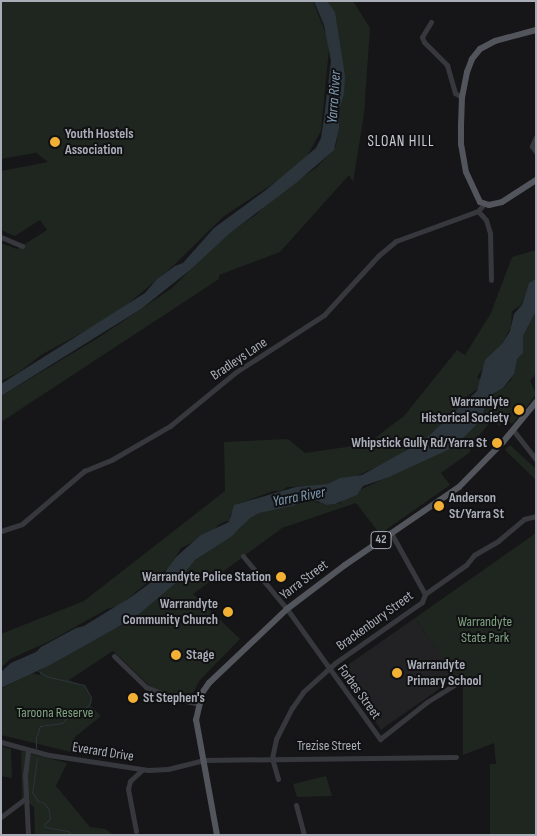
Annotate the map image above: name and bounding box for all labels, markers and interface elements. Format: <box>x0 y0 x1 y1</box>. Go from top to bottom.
water label: Yarra River <box>323 70 345 124</box>
place label: Youth Hostels Association <box>65 126 134 158</box>
district label: SLOAN HILL <box>366 133 436 151</box>
marker: Youth Hostels Association <box>49 136 61 148</box>
street label: Bradleys Lane <box>208 334 270 384</box>
place label: Warrandyte Historical Society <box>421 394 509 427</box>
marker: Warrandyte Historical Society <box>513 404 525 416</box>
place label: Whipstick Gully Rd/Yarra St <box>351 435 487 451</box>
marker: Whipstick Gully Rd/Yarra St <box>491 437 503 449</box>
water label: Yarra River <box>271 483 327 511</box>
place label: Anderson St/Yarra St <box>449 490 504 522</box>
marker: Anderson St/Yarra St <box>433 500 445 512</box>
road number: 42 <box>370 530 392 550</box>
street label: Yarra Street <box>277 557 331 603</box>
place label: Warrandyte Police Station <box>142 569 271 585</box>
marker: Warrandyte Police Station <box>275 571 287 583</box>
street label: Brackenbury Street <box>333 588 417 654</box>
place label: Warrandyte Community Church <box>122 596 218 628</box>
marker: Warrandyte Community Church <box>222 606 234 618</box>
park label: Warrandyte State Park <box>458 614 512 646</box>
place label: Stage <box>186 647 214 663</box>
marker: Stage <box>170 649 182 661</box>
place label: Warrandyte Primary School <box>407 657 481 690</box>
street label: Forbes Street <box>334 662 384 722</box>
marker: Warrandyte Primary School <box>391 667 403 679</box>
place label: St Stephen's <box>143 690 205 706</box>
marker: St Stephen's <box>127 692 139 704</box>
park label: Taroona Reserve <box>17 705 93 721</box>
street label: Trezise Street <box>297 738 361 754</box>
street label: Everard Drive <box>71 739 135 765</box>

